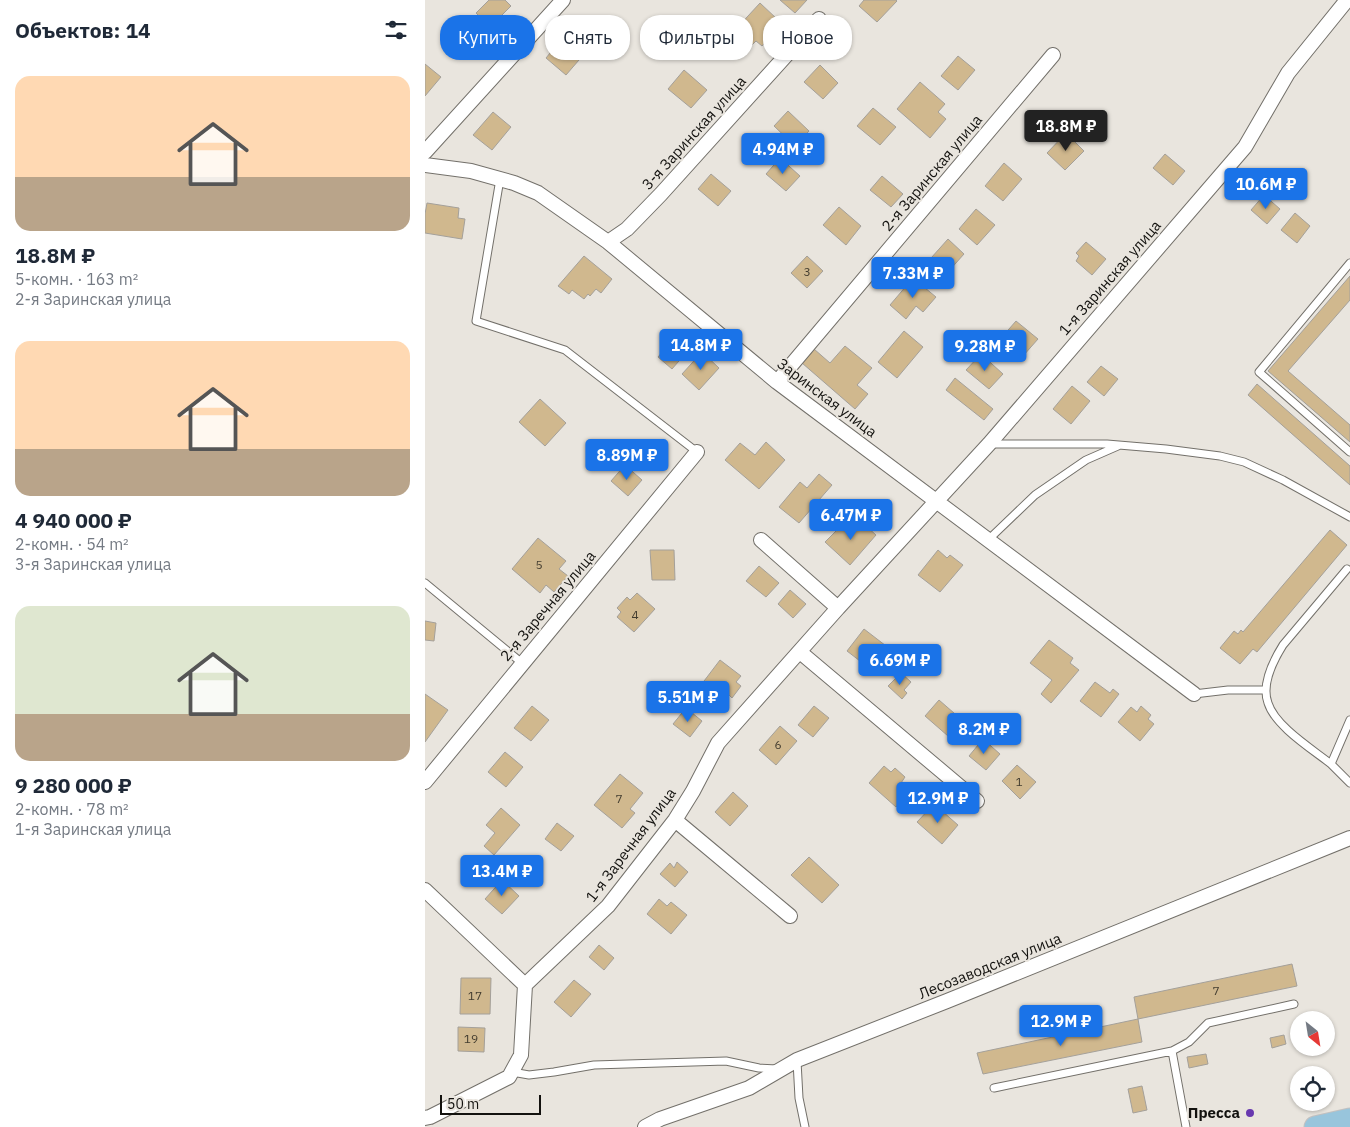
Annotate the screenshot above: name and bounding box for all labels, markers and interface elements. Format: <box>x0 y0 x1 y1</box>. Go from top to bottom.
chip: Купить <box>440 15 535 60</box>
chip: Снять <box>545 15 630 60</box>
chip: Фильтры <box>640 15 753 60</box>
chip: Новое <box>763 15 852 60</box>
text: Объектов: 14 <box>15 16 151 44</box>
icon: filters <box>382 16 410 44</box>
street label: 3-я Заринская улица <box>638 72 750 193</box>
icon: home <box>168 109 258 199</box>
street label: 2-я Заринская улица <box>877 110 986 235</box>
pin: 18.8M ₽ <box>1020 110 1112 152</box>
text: 18.8M ₽ <box>1035 116 1097 136</box>
pin: 4.94M ₽ <box>737 132 829 175</box>
text: 4.94M ₽ <box>752 139 814 159</box>
pin: 10.6M ₽ <box>1220 168 1312 210</box>
text: 10.6M ₽ <box>1235 174 1297 194</box>
street label: 1-я Заринская улица <box>1054 216 1165 339</box>
text: 18.8M ₽ <box>15 241 95 269</box>
pin: 7.33M ₽ <box>867 256 959 299</box>
text: 7.33M ₽ <box>882 263 944 283</box>
house number: 3 <box>803 264 811 279</box>
text: 5-комн. · 163 m² <box>15 269 138 289</box>
text: 2-я Заринская улица <box>15 289 171 309</box>
pin: 14.8M ₽ <box>655 328 747 371</box>
pin: 9.28M ₽ <box>939 330 1031 372</box>
text: 14.8M ₽ <box>670 335 732 355</box>
text: 9.28M ₽ <box>954 336 1016 356</box>
street label: Заринская улица <box>774 354 881 441</box>
icon: home <box>168 374 258 464</box>
pin: 8.89M ₽ <box>581 438 673 481</box>
text: 8.89M ₽ <box>596 445 658 465</box>
pin: 6.47M ₽ <box>805 498 897 541</box>
text: 6.47M ₽ <box>820 505 882 525</box>
text: 4 940 000 ₽ <box>15 506 132 534</box>
text: 2-комн. · 54 m² <box>15 534 129 554</box>
street label: 2-я Заречная улица <box>496 547 599 665</box>
text: 3-я Заринская улица <box>15 554 171 574</box>
house number: 5 <box>535 557 543 572</box>
house number: 4 <box>631 607 639 622</box>
icon: home <box>168 639 258 729</box>
pin: 6.69M ₽ <box>854 644 946 686</box>
text: 6.69M ₽ <box>869 650 931 670</box>
pin: 5.51M ₽ <box>642 680 734 723</box>
text: 5.51M ₽ <box>657 687 719 707</box>
pin: 8.2M ₽ <box>943 712 1025 755</box>
text: 8.2M ₽ <box>958 719 1010 739</box>
house number: 6 <box>774 737 782 752</box>
text: 9 280 000 ₽ <box>15 771 132 799</box>
house number: 1 <box>1015 774 1023 789</box>
pin: 12.9M ₽ <box>892 782 984 824</box>
street label: 1-я Заречная улица <box>581 784 680 906</box>
text: 12.9M ₽ <box>907 788 969 808</box>
house number: 7 <box>615 791 623 806</box>
text: 2-комн. · 78 m² <box>15 799 129 819</box>
text: 1-я Заринская улица <box>15 819 171 839</box>
pin: 13.4M ₽ <box>456 854 548 897</box>
text: 13.4M ₽ <box>471 861 533 881</box>
street label: Лесозаводская улица <box>916 928 1064 1003</box>
house number: 7 <box>1212 983 1220 998</box>
house number: 17 <box>468 988 482 1003</box>
pin: 12.9M ₽ <box>1015 1004 1107 1047</box>
text: 12.9M ₽ <box>1030 1011 1092 1031</box>
north arrow <box>1290 1011 1335 1056</box>
map controls <box>1290 1011 1335 1111</box>
house number: 19 <box>464 1031 478 1046</box>
button: locate <box>1290 1066 1335 1111</box>
scale bar <box>440 1092 541 1115</box>
text: 50 m <box>447 1095 479 1113</box>
place label: Пресса <box>1188 1103 1240 1122</box>
marker: Пресса <box>1244 1107 1256 1119</box>

